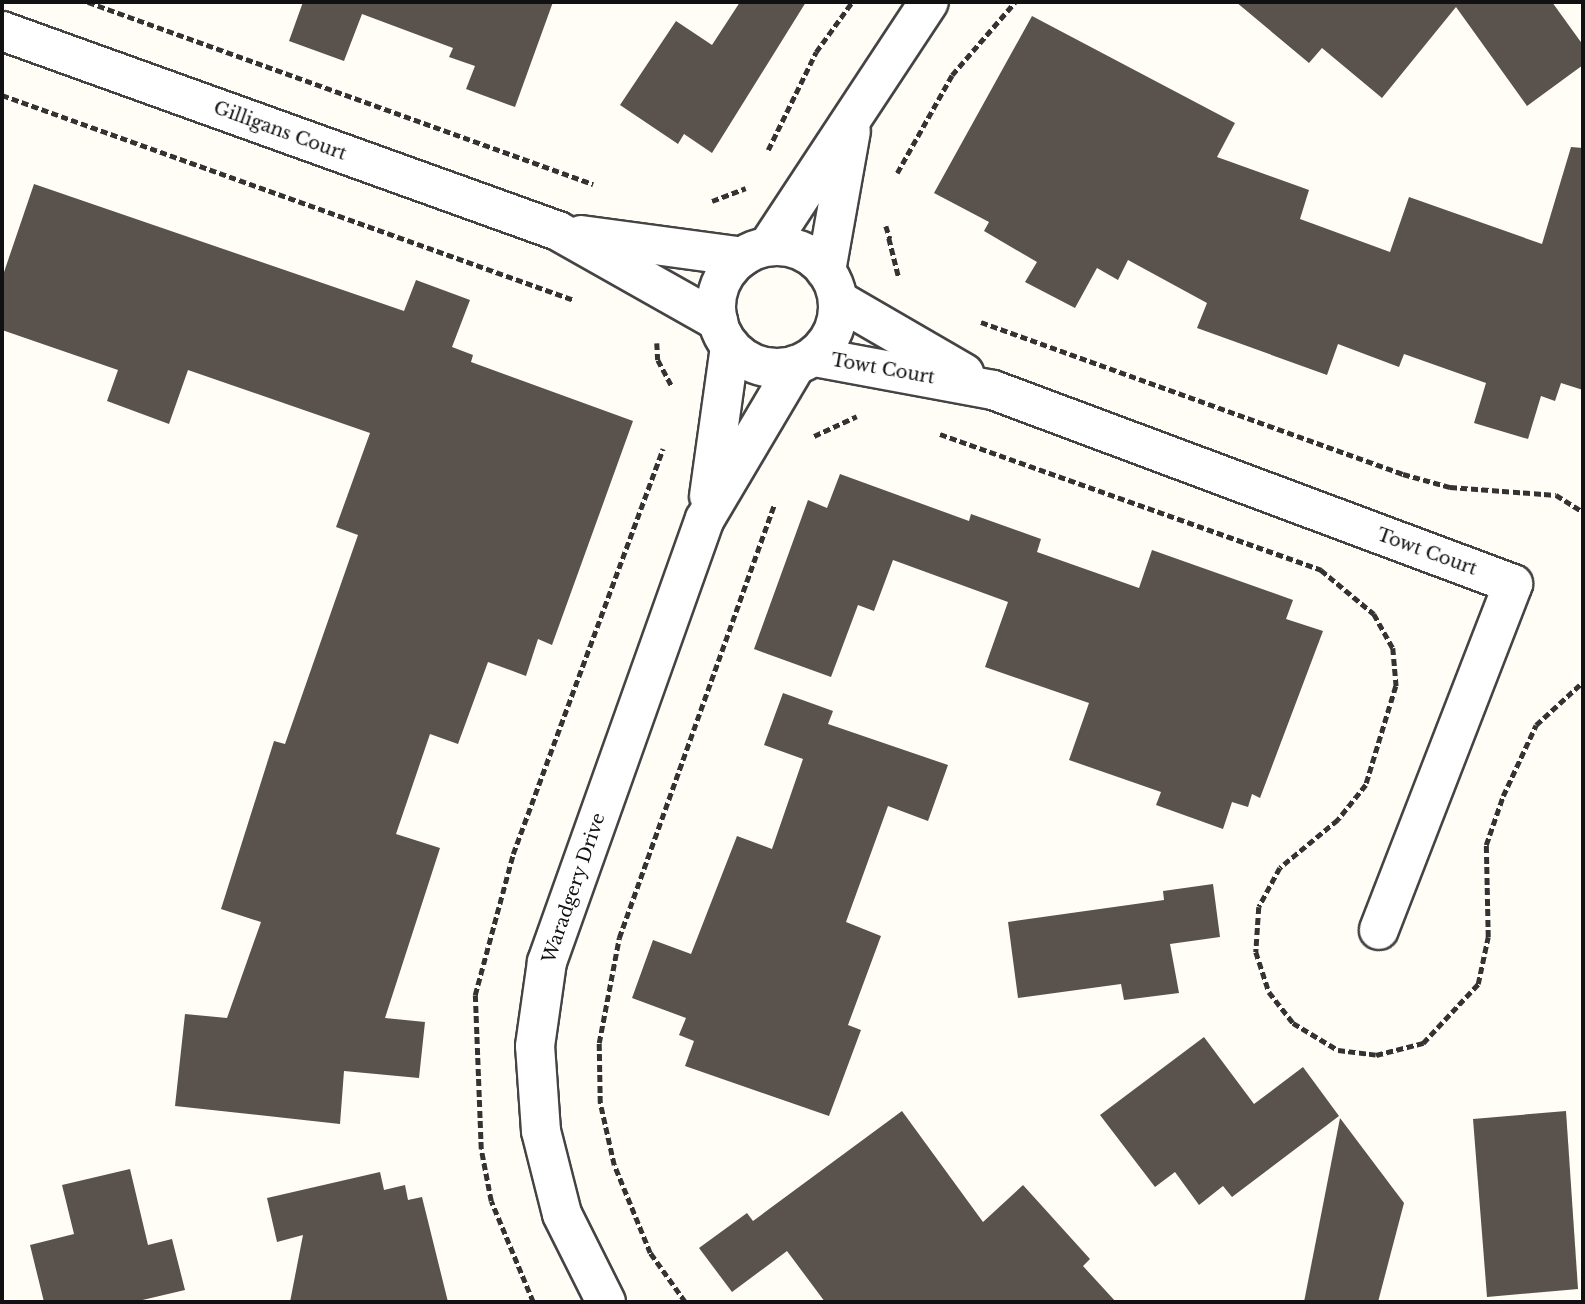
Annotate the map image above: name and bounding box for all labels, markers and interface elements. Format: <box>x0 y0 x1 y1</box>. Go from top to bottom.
street label: Gilligans Court <box>211 97 349 165</box>
street label: Towt Court <box>830 349 936 389</box>
street label: Towt Court <box>1374 524 1480 580</box>
street label: Waradgery Drive <box>538 810 610 966</box>

